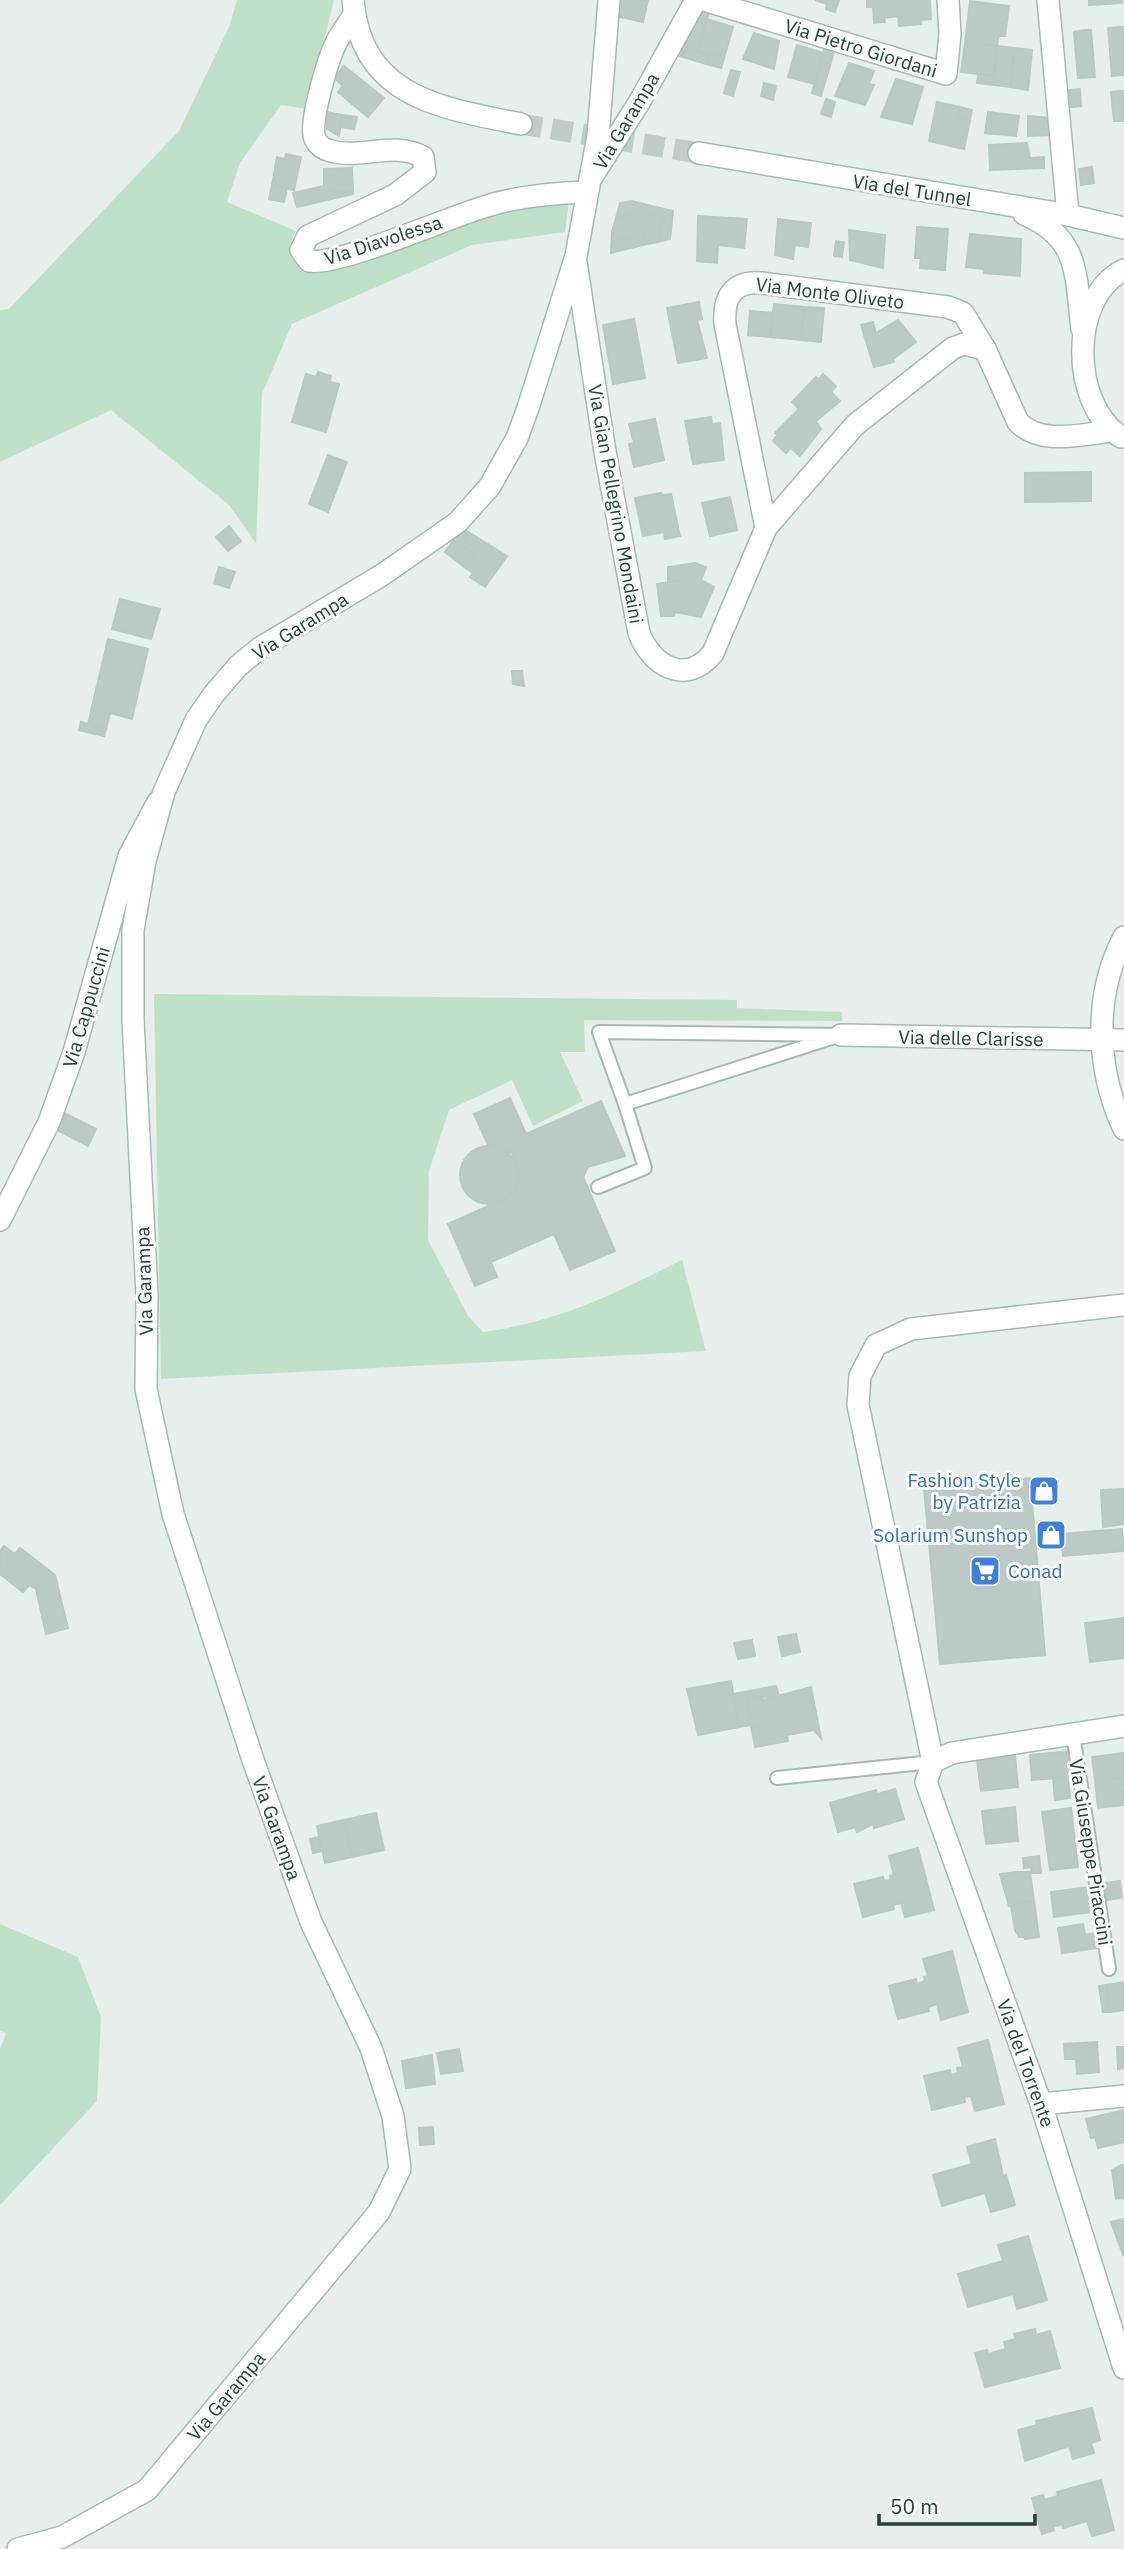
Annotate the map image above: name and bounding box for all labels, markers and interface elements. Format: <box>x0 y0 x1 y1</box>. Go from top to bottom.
street label: Via Pietro Giordani <box>782 13 940 83</box>
street label: Via Garampa <box>588 68 664 174</box>
street label: Via del Tunnel <box>851 169 973 211</box>
street label: Via Diavolessa <box>321 210 445 270</box>
street label: Via Monte Oliveto <box>754 272 906 314</box>
street label: Via Gian Pellegrino Mondaini <box>583 382 649 626</box>
street label: Via Garampa <box>247 587 353 665</box>
street label: Via Cappuccini <box>57 944 115 1070</box>
street label: Via delle Clarisse <box>898 1025 1044 1051</box>
street label: Via Garampa <box>130 1226 158 1336</box>
place label: Fashion Style by Patrizia <box>907 1468 1021 1514</box>
shop icon: Fashion Style by Patrizia <box>1027 1474 1061 1508</box>
shop icon: Solarium Sunshop <box>1034 1518 1068 1552</box>
place label: Solarium Sunshop <box>873 1523 1028 1547</box>
supermarket icon: Conad <box>968 1554 1002 1588</box>
place label: Conad <box>1008 1559 1062 1583</box>
street label: Via Giuseppe Piraccini <box>1064 1757 1118 1947</box>
street label: Via Garampa <box>247 1773 307 1883</box>
street label: Via del Torrente <box>992 1996 1060 2130</box>
street label: Via Garampa <box>182 2346 270 2446</box>
scale bar <box>879 2482 1035 2526</box>
text: 50 m <box>890 2492 939 2520</box>

